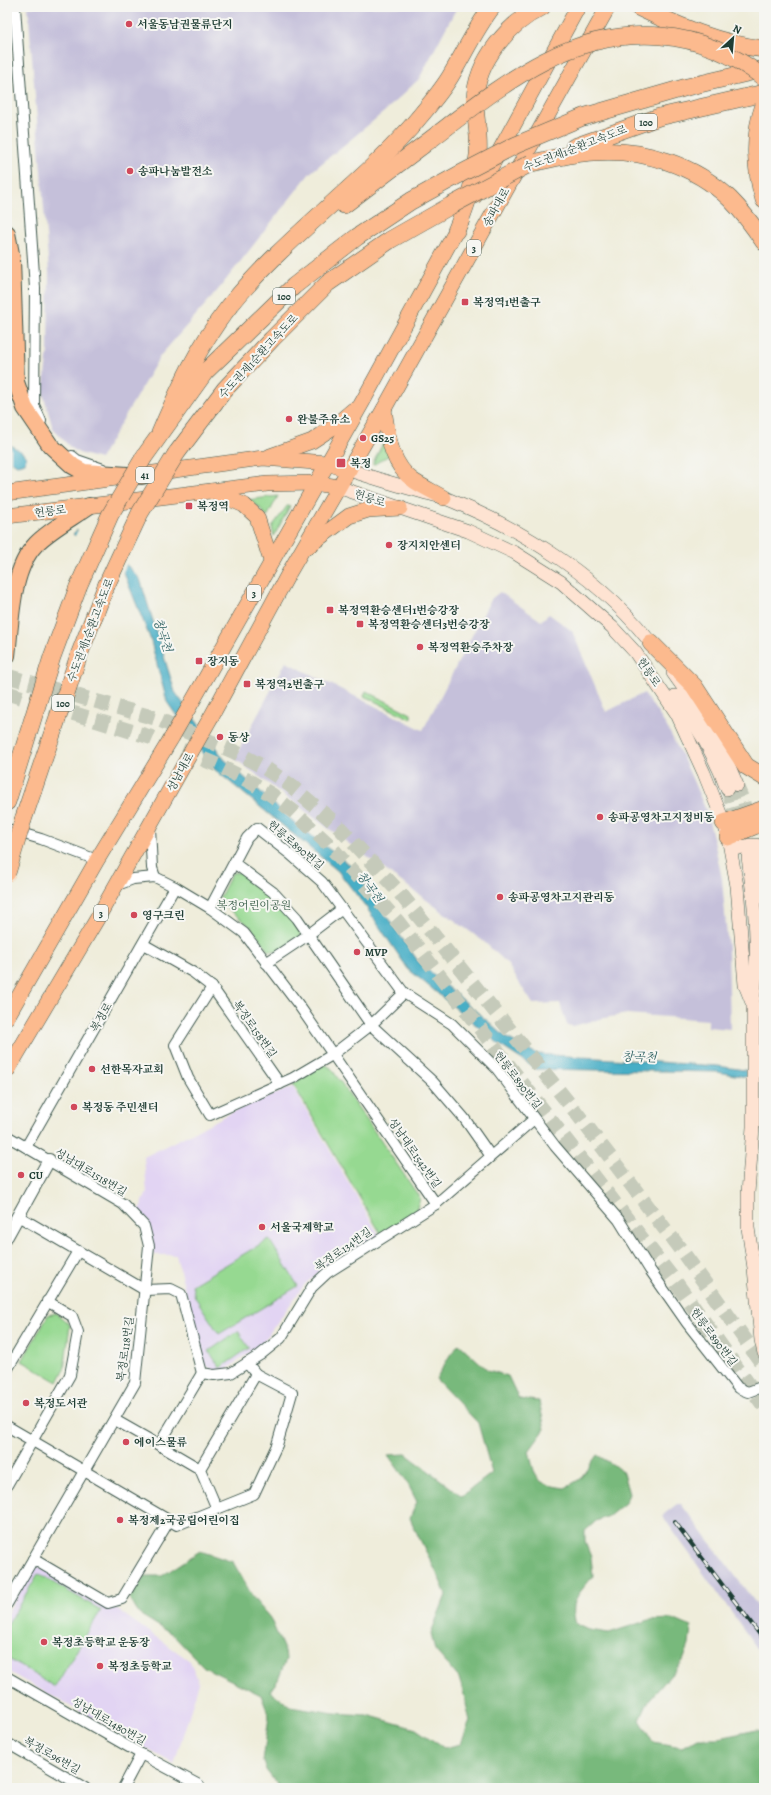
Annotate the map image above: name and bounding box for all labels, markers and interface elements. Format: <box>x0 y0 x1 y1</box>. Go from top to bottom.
place label: 서울동남권물류단지 <box>137 17 233 32</box>
north arrow <box>713 18 753 58</box>
marker: 서울동남권물류단지 <box>124 19 134 29</box>
text: N <box>730 21 744 38</box>
road number: 100 <box>635 114 657 130</box>
street label: 수도권제1순환고속도로 <box>521 122 630 175</box>
place label: 송파나눔발전소 <box>138 164 213 179</box>
marker: 송파나눔발전소 <box>125 166 135 176</box>
street label: 송파대로 <box>480 185 513 229</box>
road number: 3 <box>467 240 481 256</box>
road number: 100 <box>273 288 295 304</box>
place label: 복정역1번출구 <box>473 295 541 310</box>
marker: 복정역1번출구 <box>460 297 470 307</box>
street label: 수도권제1순환고속도로 <box>215 311 302 402</box>
place label: 완불주유소 <box>297 412 351 427</box>
marker: 완불주유소 <box>284 414 294 424</box>
place label: GS25 <box>371 431 394 446</box>
marker: GS25 <box>358 433 368 443</box>
place label: 복정 <box>350 456 371 471</box>
marker: 복정 <box>335 457 347 469</box>
road number: 41 <box>136 467 154 483</box>
street label: 헌릉로 <box>352 486 388 511</box>
place label: 복정역 <box>197 499 229 514</box>
marker: 복정역 <box>184 501 194 511</box>
street label: 헌릉로 <box>33 502 67 521</box>
place label: 장지치안센터 <box>397 538 461 553</box>
marker: 장지치안센터 <box>384 540 394 550</box>
street label: 수도권제1순환고속도로 <box>64 576 117 684</box>
road number: 3 <box>247 585 261 601</box>
place label: 복정역환승센터1번승강장 <box>338 603 459 618</box>
marker: 복정역환승센터1번승강장 <box>325 605 335 615</box>
water label: 창곡천 <box>150 616 176 655</box>
place label: 복정역환승센터3번승강장 <box>368 617 490 632</box>
marker: 복정역환승센터3번승강장 <box>355 619 365 629</box>
place label: 복정역환승주차장 <box>428 640 513 655</box>
marker: 복정역환승주차장 <box>415 642 425 652</box>
place label: 장지동 <box>207 654 239 669</box>
street label: 헌릉로 <box>633 655 664 690</box>
marker: 장지동 <box>194 656 204 666</box>
place label: 복정역2번출구 <box>255 677 324 692</box>
marker: 복정역2번출구 <box>242 679 252 689</box>
road number: 100 <box>52 695 74 711</box>
place label: 동상 <box>227 730 250 745</box>
marker: 동상 <box>215 732 225 742</box>
street label: 성남대로 <box>164 750 197 794</box>
place label: 송파공영차고지정비동 <box>608 810 715 825</box>
marker: 송파공영차고지정비동 <box>595 812 605 822</box>
street label: 헌릉로890번길 <box>264 817 327 873</box>
water label: 창곡천 <box>353 868 388 907</box>
place label: 송파공영차고지관리동 <box>508 890 615 905</box>
marker: 송파공영차고지관리동 <box>495 892 505 902</box>
park label: 복정어린이공원 <box>217 898 291 913</box>
road number: 3 <box>94 905 108 921</box>
place label: 영구크린 <box>142 908 185 923</box>
marker: 영구크린 <box>129 910 139 920</box>
place label: MVP <box>365 945 388 960</box>
marker: MVP <box>352 947 362 957</box>
street label: 복정로158번길 <box>229 998 280 1061</box>
street label: 복정로 <box>87 999 116 1035</box>
street label: 헌릉로890번길 <box>490 1048 545 1112</box>
water label: 창곡천 <box>621 1048 658 1066</box>
place label: 선한목자교회 <box>100 1062 164 1077</box>
marker: 선한목자교회 <box>87 1064 97 1074</box>
place label: 복정동 주민센터 <box>82 1100 158 1115</box>
marker: 복정동 주민센터 <box>69 1102 79 1112</box>
street label: 성남대로1542번길 <box>385 1115 444 1191</box>
street label: 성남대로1518번길 <box>52 1145 129 1200</box>
place label: CU <box>29 1168 44 1183</box>
marker: CU <box>16 1170 26 1180</box>
place label: 서울국제학교 <box>270 1220 334 1235</box>
marker: 서울국제학교 <box>257 1222 267 1232</box>
street label: 복정로134번길 <box>312 1224 375 1275</box>
street label: 헌릉로890번길 <box>687 1305 740 1370</box>
street label: 복정로118번길 <box>113 1315 138 1383</box>
place label: 복정도서관 <box>34 1396 88 1411</box>
marker: 복정도서관 <box>21 1398 31 1408</box>
place label: 에이스물류 <box>134 1435 188 1450</box>
marker: 에이스물류 <box>121 1437 131 1447</box>
place label: 복정제2국공립어린이집 <box>128 1513 240 1528</box>
marker: 복정제2국공립어린이집 <box>115 1515 125 1525</box>
place label: 복정초등학교 운동장 <box>52 1635 150 1650</box>
marker: 복정초등학교 운동장 <box>39 1637 49 1647</box>
place label: 복정초등학교 <box>108 1659 172 1674</box>
marker: 복정초등학교 <box>95 1661 105 1671</box>
street label: 성남대로1480번길 <box>69 1694 149 1749</box>
street label: 복정로96번길 <box>21 1733 83 1778</box>

